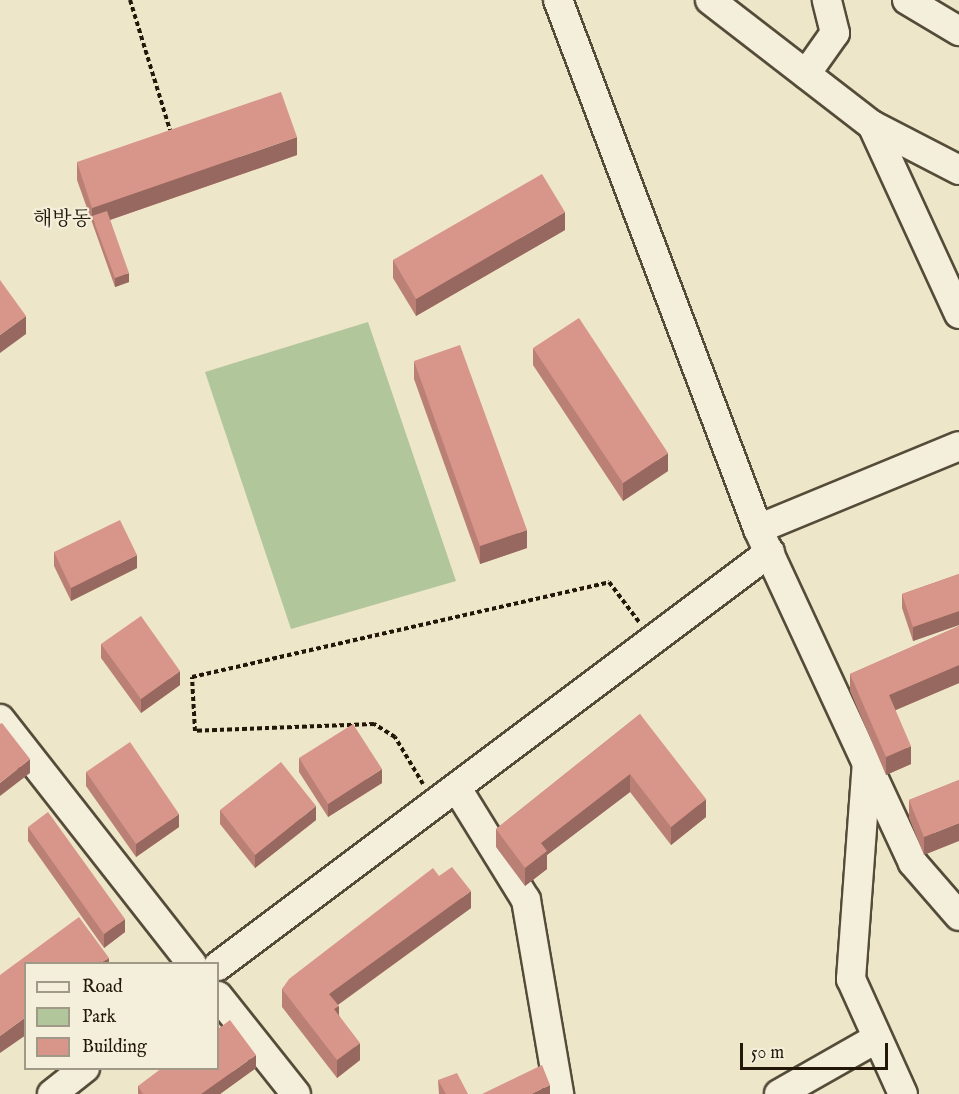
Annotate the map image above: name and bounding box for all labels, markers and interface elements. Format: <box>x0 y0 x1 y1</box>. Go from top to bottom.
district label: 해방동 <box>33 207 91 231</box>
legend <box>24 962 219 1070</box>
text: Road <box>82 976 123 999</box>
text: Park <box>82 1006 116 1029</box>
scale bar <box>743 1031 892 1069</box>
text: Building <box>82 1036 147 1059</box>
text: 50 m <box>751 1042 784 1065</box>

